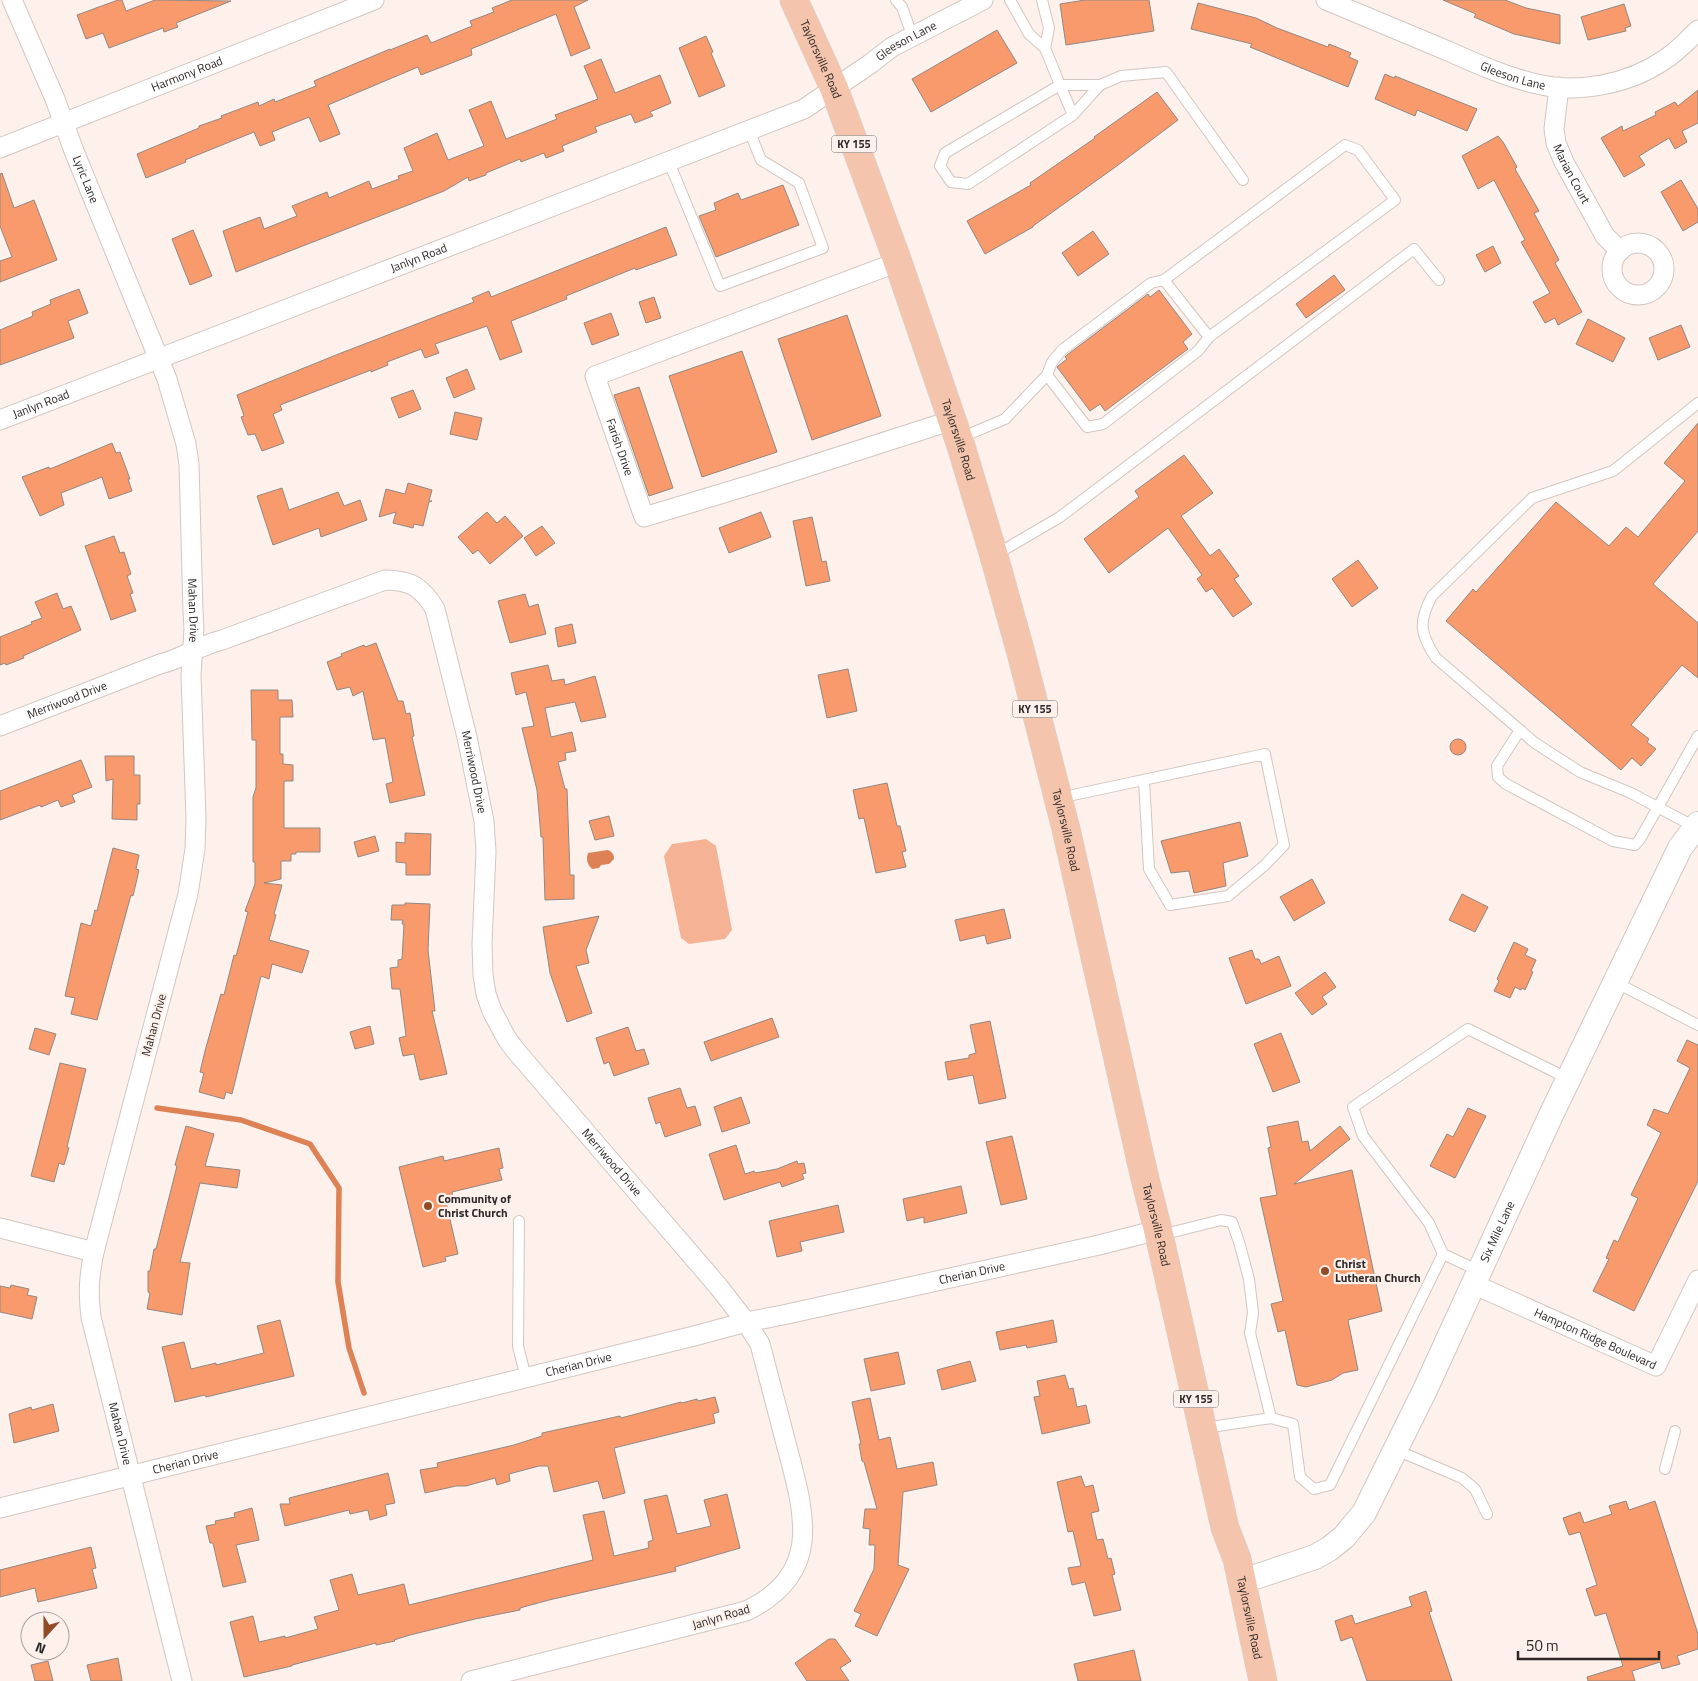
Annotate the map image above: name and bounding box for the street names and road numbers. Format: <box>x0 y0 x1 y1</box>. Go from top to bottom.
street label: Gleeson Lane <box>871 16 940 65</box>
street label: Taylorsville Road <box>795 17 847 101</box>
street label: Harmony Road <box>148 51 225 96</box>
street label: Gleeson Lane <box>1478 56 1547 95</box>
road number: KY 155 <box>832 136 876 152</box>
street label: Marian Court <box>1548 141 1596 208</box>
street label: Lyric Lane <box>68 153 104 206</box>
street label: Janlyn Road <box>387 238 450 277</box>
street label: Janlyn Road <box>10 384 72 423</box>
street label: Taylorsville Road <box>937 397 981 483</box>
street label: Farish Drive <box>601 416 639 478</box>
street label: Mahan Drive <box>183 578 204 643</box>
street label: Merriwood Drive <box>24 675 110 724</box>
road number: KY 155 <box>1012 701 1058 718</box>
street label: Merriwood Drive <box>457 728 492 815</box>
street label: Taylorsville Road <box>1047 787 1085 873</box>
street label: Mahan Drive <box>136 992 171 1058</box>
street label: Merriwood Drive <box>577 1124 647 1200</box>
street label: Taylorsville Road <box>1138 1182 1176 1268</box>
street label: Six Mile Lane <box>1475 1198 1519 1265</box>
street label: Cherian Drive <box>937 1256 1007 1289</box>
street label: Hampton Ridge Boulevard <box>1531 1303 1660 1374</box>
street label: Cherian Drive <box>543 1347 613 1381</box>
road number: KY 155 <box>1174 1390 1218 1408</box>
street label: Mahan Drive <box>104 1400 138 1467</box>
street label: Cherian Drive <box>150 1444 220 1479</box>
street label: Taylorsville Road <box>1232 1574 1268 1661</box>
street label: Janlyn Road <box>690 1599 752 1634</box>

